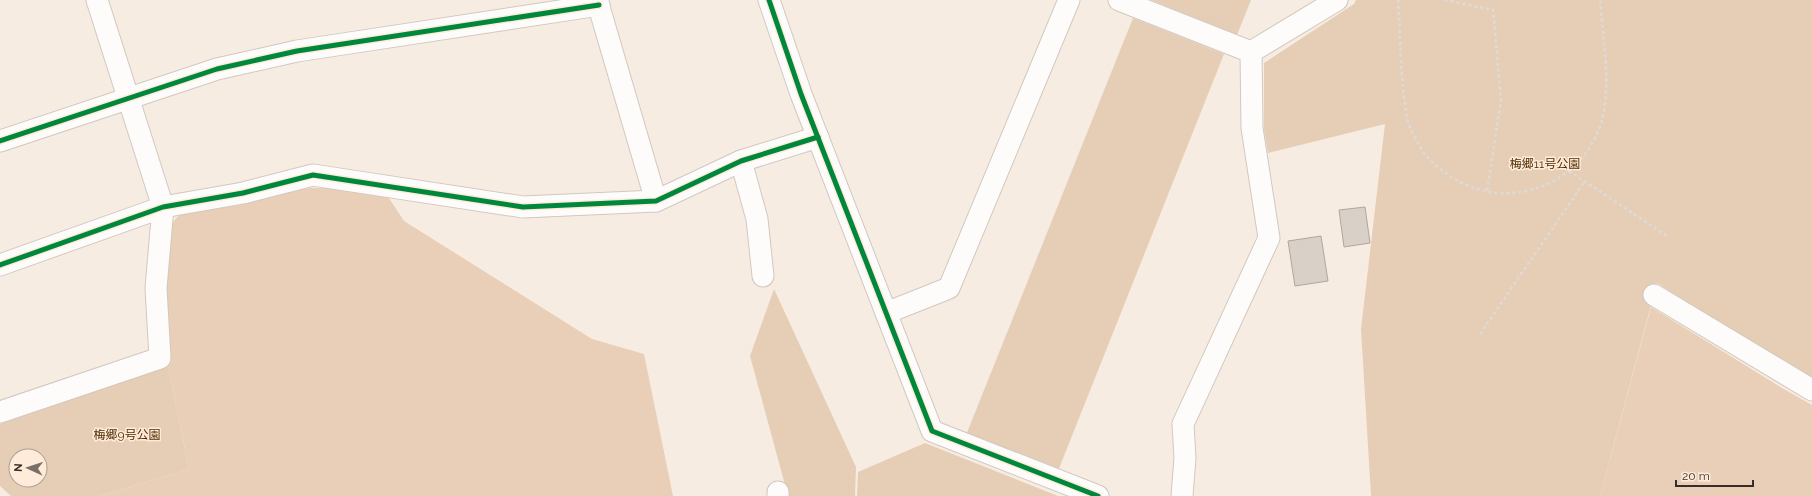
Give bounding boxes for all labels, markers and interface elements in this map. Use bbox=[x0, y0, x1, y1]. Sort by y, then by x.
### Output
park label: 梅郷11号公園 bbox=[1510, 157, 1580, 171]
park label: 梅郷9号公園 bbox=[93, 428, 161, 442]
north arrow bbox=[8, 448, 48, 488]
scale bar bbox=[1676, 462, 1753, 488]
text: N bbox=[12, 463, 25, 472]
text: 20 m bbox=[1682, 469, 1710, 483]

